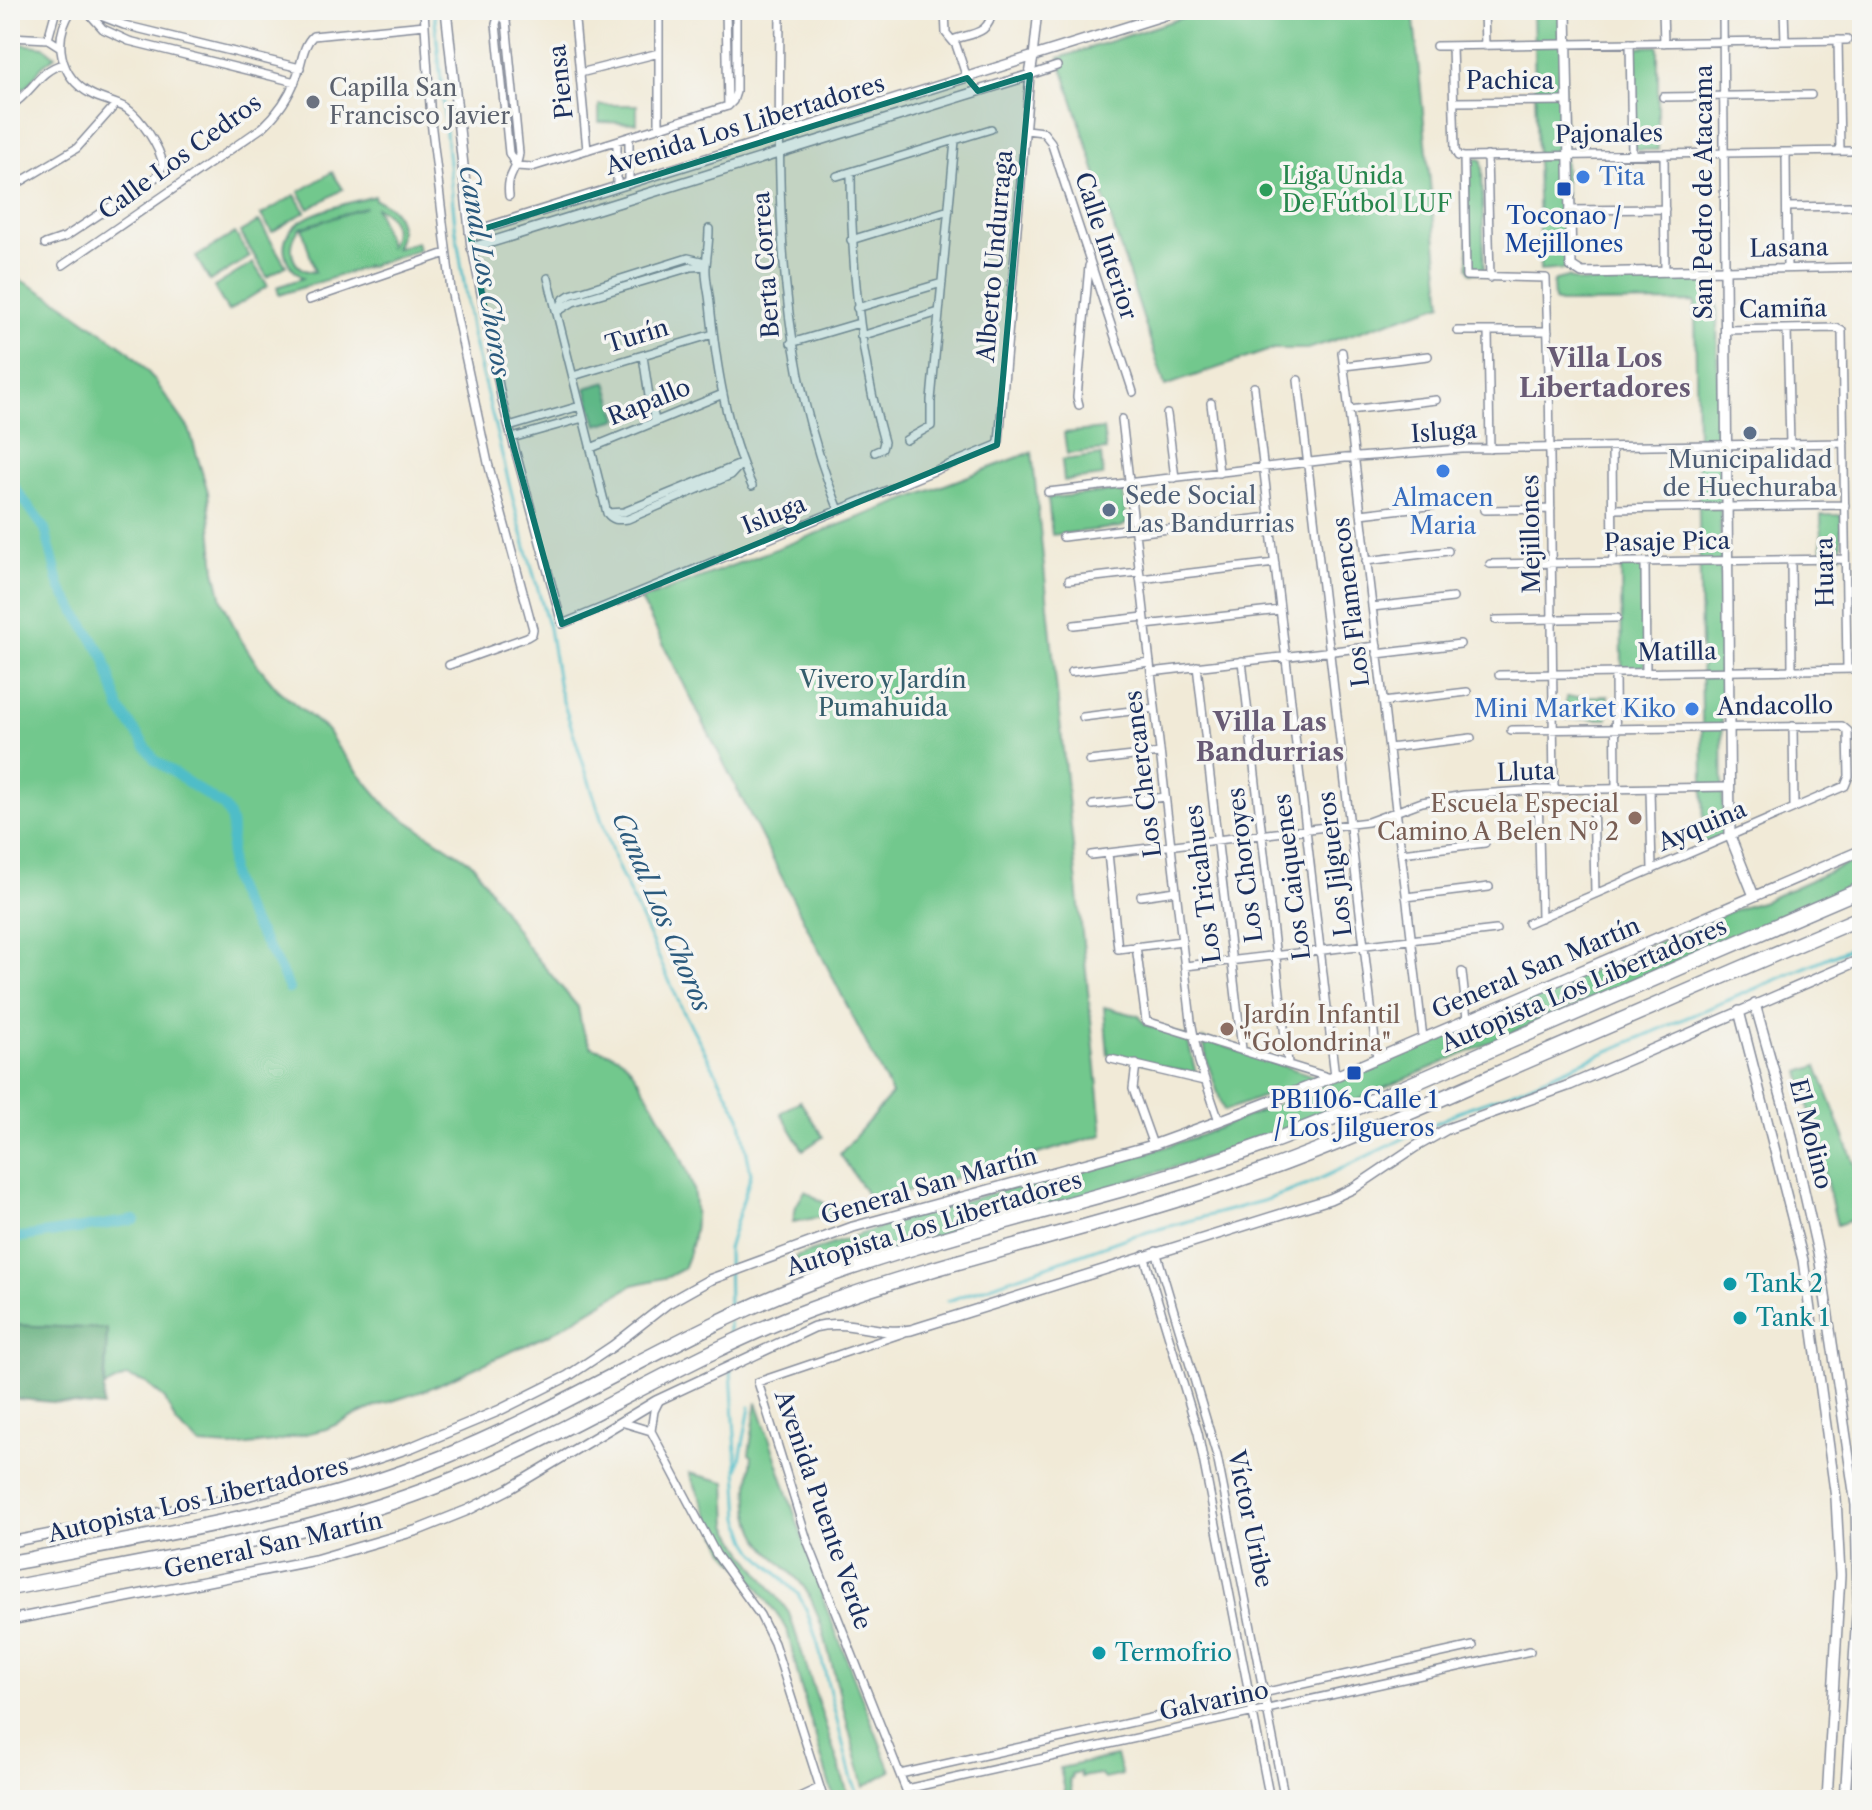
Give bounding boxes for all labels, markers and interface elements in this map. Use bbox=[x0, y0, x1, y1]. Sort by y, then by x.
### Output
street label: Piensa bbox=[542, 43, 579, 121]
street label: San Pedro de Atacama bbox=[1689, 64, 1718, 319]
street label: Pachica bbox=[1466, 66, 1555, 95]
street label: Avenida Los Libertadores bbox=[601, 68, 888, 181]
place label: Capilla San Francisco Javier bbox=[329, 73, 510, 130]
street label: Calle Los Cedros bbox=[93, 88, 267, 225]
marker: Capilla San Francisco Javier bbox=[304, 93, 322, 111]
street label: Pajonales bbox=[1555, 118, 1663, 149]
street label: Alberto Undurraga bbox=[971, 148, 1018, 364]
place label: Liga Unida De Fútbol LUF bbox=[1282, 161, 1452, 218]
place label: Tita bbox=[1599, 162, 1645, 191]
water label: Canal Los Choros bbox=[452, 163, 518, 380]
street label: Calle Interior bbox=[1069, 168, 1144, 323]
marker: Tita bbox=[1574, 168, 1592, 186]
marker: Toconao / Mejillones bbox=[1555, 180, 1573, 198]
marker: Liga Unida De Fútbol LUF bbox=[1257, 181, 1275, 199]
street label: Berta Correa bbox=[746, 190, 785, 339]
place label: Toconao / Mejillones bbox=[1504, 201, 1624, 258]
street label: Lasana bbox=[1749, 232, 1829, 263]
street label: Camiña bbox=[1739, 293, 1828, 324]
street label: Turín bbox=[602, 312, 672, 359]
district label: Villa Los Libertadores bbox=[1519, 342, 1691, 404]
street label: Rapallo bbox=[603, 372, 694, 431]
street label: Isluga bbox=[1410, 415, 1478, 448]
marker: Municipalidad de Huechuraba bbox=[1741, 424, 1759, 442]
place label: Municipalidad de Huechuraba bbox=[1662, 445, 1838, 502]
marker: Almacen Maria bbox=[1434, 462, 1452, 480]
street label: Mejillones bbox=[1515, 474, 1546, 594]
place label: Sede Social Las Bandurrias bbox=[1125, 481, 1295, 538]
place label: Almacen Maria bbox=[1392, 483, 1493, 540]
street label: Isluga bbox=[738, 489, 810, 540]
marker: Sede Social Las Bandurrias bbox=[1100, 501, 1118, 519]
street label: Los Flamencos bbox=[1326, 515, 1375, 689]
street label: Pasaje Pica bbox=[1604, 526, 1731, 557]
street label: Huara bbox=[1809, 536, 1840, 607]
street label: Matilla bbox=[1637, 636, 1717, 667]
park label: Vivero y Jardín Pumahuida bbox=[799, 665, 966, 722]
street label: Los Chercanes bbox=[1118, 689, 1167, 859]
street label: Andacollo bbox=[1716, 690, 1833, 721]
place label: Mini Market Kiko bbox=[1474, 694, 1676, 723]
marker: Mini Market Kiko bbox=[1683, 700, 1701, 718]
district label: Villa Las Bandurrias bbox=[1196, 706, 1344, 768]
street label: Lluta bbox=[1496, 756, 1556, 787]
street label: Los Choroyes bbox=[1221, 786, 1268, 944]
place label: Escuela Especial Camino A Belen Nº 2 bbox=[1377, 789, 1619, 846]
street label: Los Jilgueros bbox=[1311, 790, 1358, 938]
street label: Los Caiquenes bbox=[1267, 792, 1316, 962]
street label: Ayquina bbox=[1652, 794, 1751, 857]
street label: Los Tricahues bbox=[1178, 803, 1227, 965]
water label: Canal Los Choros bbox=[605, 807, 719, 1017]
marker: Escuela Especial Camino A Belen Nº 2 bbox=[1626, 809, 1644, 827]
street label: General San Martín bbox=[1427, 911, 1644, 1025]
street label: Autopista Los Libertadores bbox=[1436, 911, 1731, 1058]
place label: Jardín Infantil "Golondrina" bbox=[1239, 1000, 1400, 1057]
marker: Jardín Infantil "Golondrina" bbox=[1218, 1020, 1236, 1038]
marker: PB1106-Calle 1 / Los Jilgueros bbox=[1345, 1064, 1363, 1082]
street label: El Molino bbox=[1784, 1076, 1839, 1192]
place label: PB1106-Calle 1 / Los Jilgueros bbox=[1270, 1085, 1438, 1142]
street label: General San Martín bbox=[817, 1141, 1040, 1230]
street label: Autopista Los Libertadores bbox=[782, 1165, 1085, 1283]
place label: Tank 2 bbox=[1746, 1269, 1823, 1298]
marker: Tank 2 bbox=[1721, 1275, 1739, 1293]
place label: Tank 1 bbox=[1756, 1303, 1829, 1332]
marker: Tank 1 bbox=[1731, 1309, 1749, 1327]
street label: Avenida Puente Verde bbox=[769, 1386, 878, 1633]
street label: Víctor Uribe bbox=[1222, 1447, 1279, 1590]
street label: Autopista Los Libertadores bbox=[44, 1451, 351, 1548]
street label: General San Martín bbox=[161, 1505, 385, 1584]
place label: Termofrio bbox=[1115, 1638, 1232, 1667]
marker: Termofrio bbox=[1090, 1644, 1108, 1662]
street label: Galvarino bbox=[1157, 1675, 1271, 1726]

